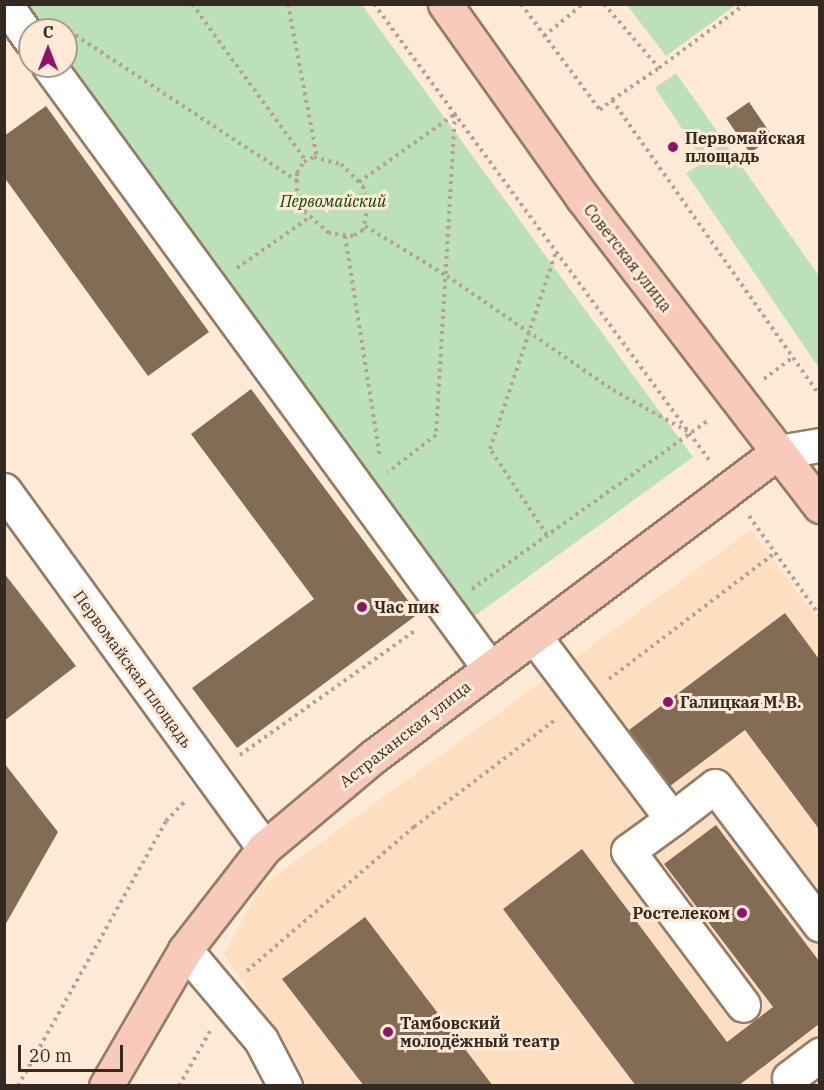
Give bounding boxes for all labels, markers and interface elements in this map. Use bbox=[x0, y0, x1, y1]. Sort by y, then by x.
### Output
north arrow bbox=[18, 18, 78, 78]
text: С bbox=[43, 22, 53, 42]
place label: Первомайская площадь bbox=[685, 128, 805, 166]
marker: Первомайская площадь bbox=[666, 140, 680, 154]
park label: Первомайский bbox=[280, 191, 386, 211]
street label: Советская улица bbox=[580, 200, 676, 316]
street label: Первомайская площадь bbox=[69, 586, 197, 752]
place label: Час пик bbox=[374, 597, 439, 617]
marker: Час пик bbox=[355, 600, 369, 614]
street label: Астраханская улица bbox=[336, 677, 474, 791]
place label: Галицкая М. В. bbox=[680, 692, 801, 712]
marker: Галицкая М. В. bbox=[661, 695, 675, 709]
place label: Ростелеком bbox=[633, 903, 730, 923]
marker: Ростелеком bbox=[735, 906, 749, 920]
place label: Тамбовский молодёжный театр bbox=[400, 1013, 560, 1051]
marker: Тамбовский молодёжный театр bbox=[381, 1025, 395, 1039]
scale bar bbox=[21, 1033, 126, 1071]
text: 20 m bbox=[29, 1044, 72, 1067]

